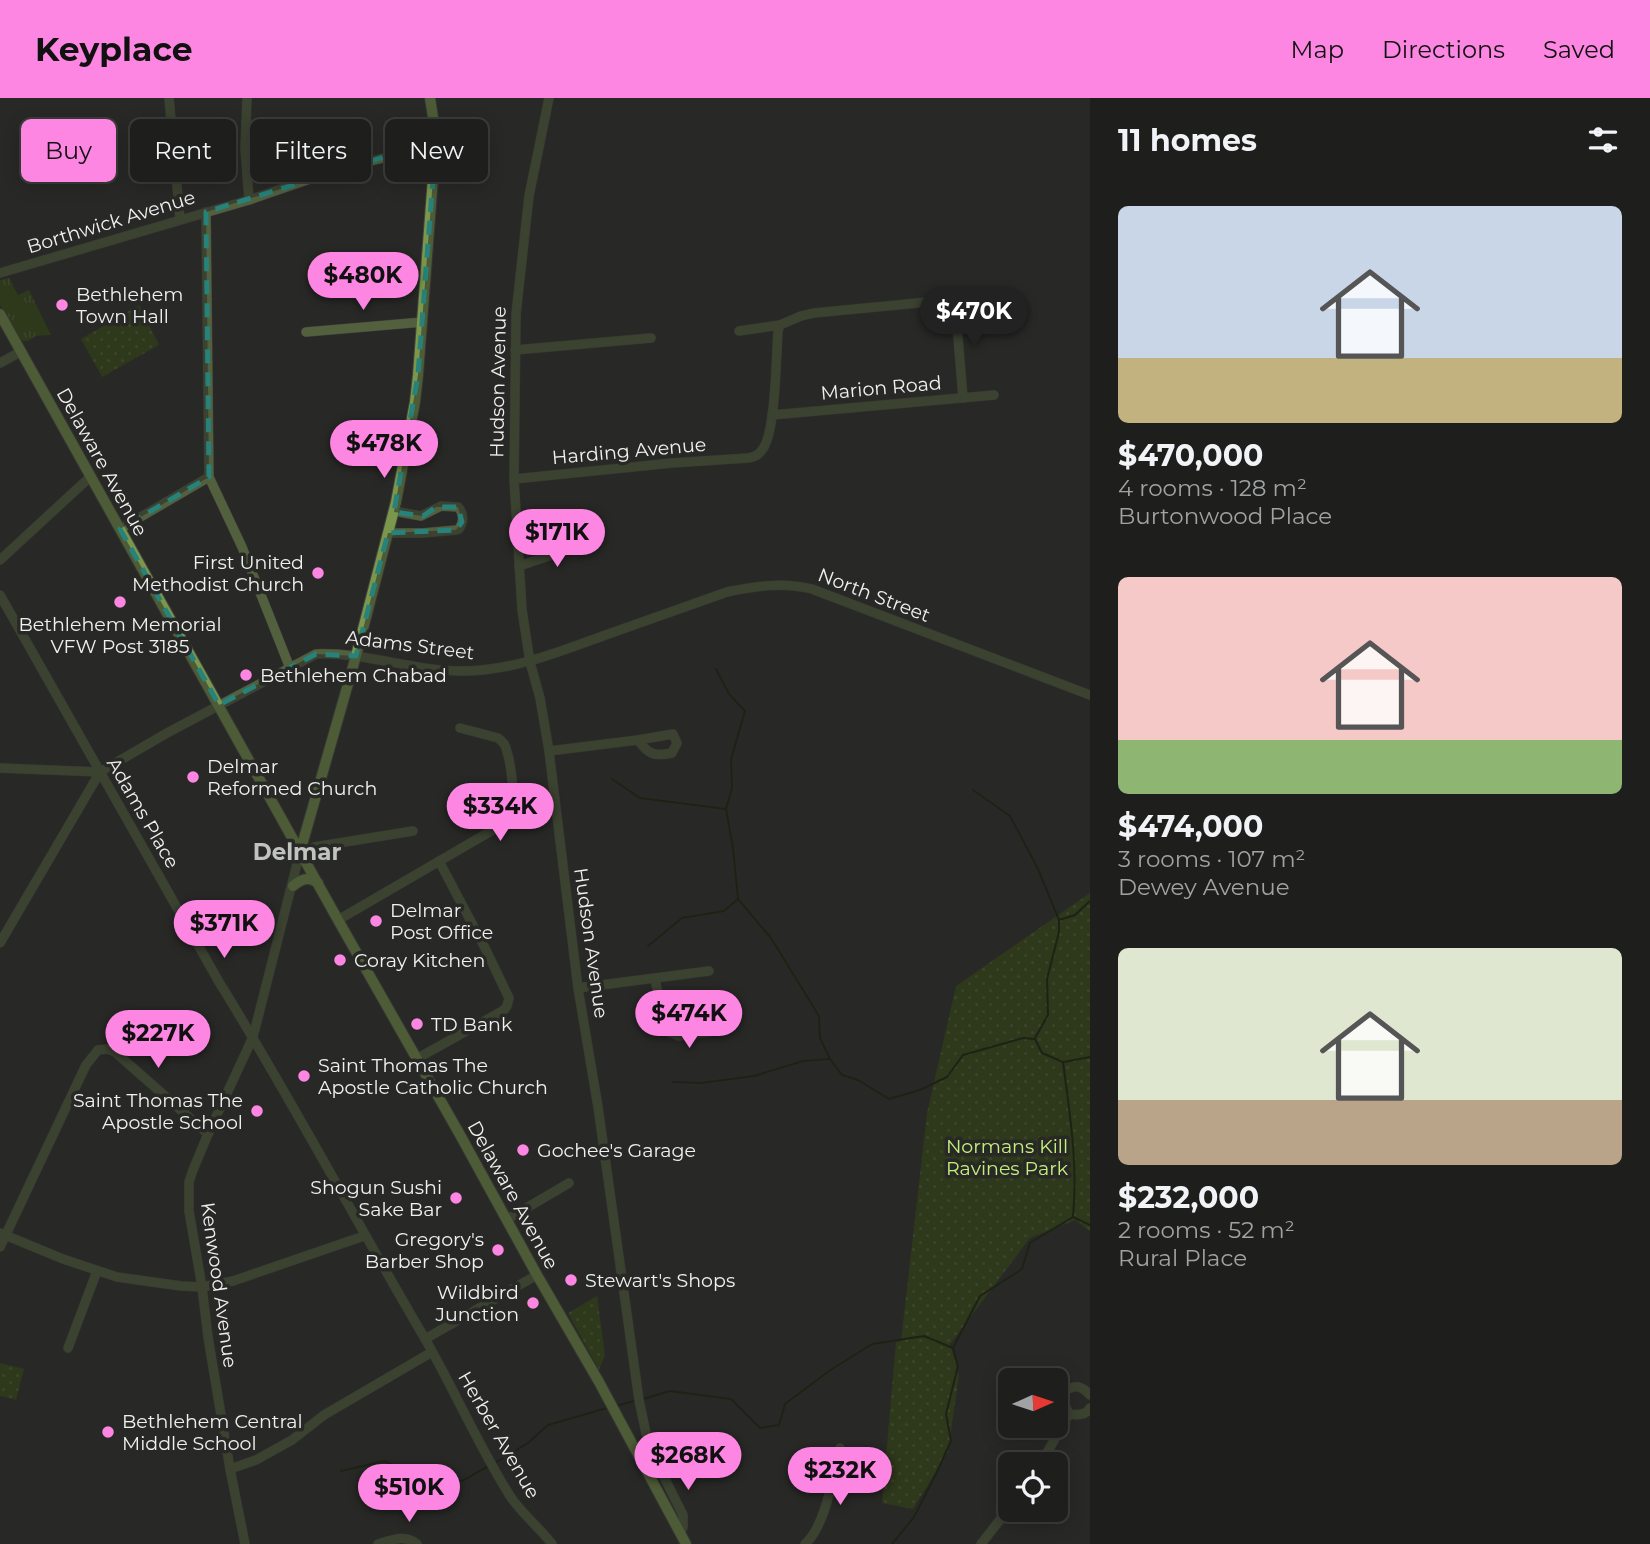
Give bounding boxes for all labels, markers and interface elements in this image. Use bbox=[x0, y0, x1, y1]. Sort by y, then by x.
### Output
text: Keyplace bbox=[35, 29, 193, 69]
text: Map bbox=[1291, 35, 1344, 64]
text: Directions bbox=[1382, 35, 1505, 64]
text: Saved bbox=[1543, 35, 1615, 64]
chip: Buy bbox=[21, 119, 116, 182]
chip: Rent bbox=[130, 119, 236, 182]
chip: Filters bbox=[250, 119, 371, 182]
chip: New bbox=[385, 119, 488, 182]
icon: filters bbox=[1584, 121, 1622, 159]
text: 11 homes bbox=[1118, 122, 1257, 159]
street label: Borthwick Avenue bbox=[24, 185, 198, 259]
icon: home bbox=[1307, 251, 1433, 377]
pin: $480K bbox=[314, 252, 412, 312]
text: $480K bbox=[324, 261, 402, 289]
place label: Bethlehem Town Hall bbox=[76, 283, 183, 328]
pin: $470K bbox=[925, 288, 1023, 348]
marker: Bethlehem Town Hall bbox=[54, 297, 70, 313]
text: $470K bbox=[936, 297, 1012, 325]
street label: Hudson Avenue bbox=[485, 306, 511, 458]
street label: Marion Road bbox=[820, 371, 942, 405]
street label: Delaware Avenue bbox=[52, 384, 152, 540]
pin: $478K bbox=[335, 420, 433, 480]
text: $478K bbox=[346, 429, 422, 457]
street label: Harding Avenue bbox=[551, 433, 707, 469]
text: $470,000 bbox=[1118, 437, 1263, 474]
text: 4 rooms · 128 m² bbox=[1118, 474, 1307, 502]
text: Burtonwood Place bbox=[1118, 502, 1332, 530]
pin: $171K bbox=[508, 510, 606, 569]
text: $171K bbox=[525, 518, 589, 546]
place label: First United Methodist Church bbox=[132, 551, 304, 596]
street label: North Street bbox=[815, 563, 934, 627]
marker: First United Methodist Church bbox=[310, 565, 326, 581]
marker: Bethlehem Memorial VFW Post 3185 bbox=[112, 594, 128, 610]
place label: Bethlehem Memorial VFW Post 3185 bbox=[18, 613, 222, 658]
icon: home bbox=[1307, 622, 1433, 748]
street label: Adams Street bbox=[344, 626, 476, 664]
place label: Bethlehem Chabad bbox=[260, 664, 447, 687]
marker: Bethlehem Chabad bbox=[238, 667, 254, 683]
street label: Adams Place bbox=[102, 754, 184, 872]
place label: Delmar Reformed Church bbox=[207, 755, 377, 800]
marker: Delmar Reformed Church bbox=[185, 769, 201, 785]
pin: $334K bbox=[451, 784, 549, 843]
text: $334K bbox=[463, 792, 537, 820]
text: $474,000 bbox=[1118, 808, 1263, 845]
district label: Delmar bbox=[253, 838, 341, 866]
text: 3 rooms · 107 m² bbox=[1118, 845, 1305, 873]
street label: Hudson Avenue bbox=[569, 866, 613, 1020]
text: Dewey Avenue bbox=[1118, 873, 1290, 901]
place label: Delmar Post Office bbox=[390, 899, 493, 944]
pin: $371K bbox=[175, 900, 273, 960]
text: $371K bbox=[190, 909, 258, 937]
marker: Delmar Post Office bbox=[368, 913, 384, 929]
place label: Coray Kitchen bbox=[354, 949, 485, 972]
marker: Coray Kitchen bbox=[332, 952, 348, 968]
pin: $474K bbox=[640, 990, 738, 1050]
icon: home bbox=[1307, 993, 1433, 1119]
text: $474K bbox=[651, 999, 727, 1027]
pin: $227K bbox=[109, 1010, 207, 1070]
place label: TD Bank bbox=[431, 1013, 513, 1036]
marker: TD Bank bbox=[409, 1016, 425, 1032]
text: $227K bbox=[121, 1019, 195, 1047]
place label: Saint Thomas The Apostle Catholic Church bbox=[318, 1054, 548, 1099]
marker: Saint Thomas The Apostle Catholic Church bbox=[296, 1068, 312, 1084]
place label: Saint Thomas The Apostle School bbox=[73, 1089, 243, 1134]
marker: Saint Thomas The Apostle School bbox=[249, 1103, 265, 1119]
street label: Delaware Avenue bbox=[463, 1117, 563, 1273]
park label: Normans Kill Ravines Park bbox=[946, 1135, 1069, 1180]
place label: Gochee's Garage bbox=[537, 1139, 696, 1162]
marker: Gochee's Garage bbox=[515, 1142, 531, 1158]
place label: Shogun Sushi Sake Bar bbox=[310, 1176, 442, 1221]
text: $232,000 bbox=[1118, 1179, 1259, 1216]
marker: Shogun Sushi Sake Bar bbox=[448, 1190, 464, 1206]
street label: Kenwood Avenue bbox=[196, 1201, 242, 1369]
text: 2 rooms · 52 m² bbox=[1118, 1216, 1295, 1244]
place label: Gregory's Barber Shop bbox=[365, 1228, 484, 1273]
marker: Gregory's Barber Shop bbox=[490, 1242, 506, 1258]
text: Rural Place bbox=[1118, 1244, 1247, 1272]
place label: Stewart's Shops bbox=[585, 1269, 735, 1292]
marker: Stewart's Shops bbox=[563, 1272, 579, 1288]
place label: Wildbird Junction bbox=[434, 1281, 519, 1326]
marker: Wildbird Junction bbox=[525, 1295, 541, 1311]
street label: Herber Avenue bbox=[453, 1367, 545, 1503]
north arrow bbox=[998, 1368, 1068, 1438]
map controls bbox=[998, 1368, 1068, 1522]
place label: Bethlehem Central Middle School bbox=[122, 1410, 303, 1455]
marker: Bethlehem Central Middle School bbox=[100, 1424, 116, 1440]
pin: $268K bbox=[639, 1432, 737, 1492]
text: $268K bbox=[650, 1441, 726, 1469]
pin: $232K bbox=[791, 1448, 889, 1507]
button: locate bbox=[998, 1452, 1068, 1522]
text: $232K bbox=[804, 1456, 876, 1484]
pin: $510K bbox=[360, 1464, 458, 1524]
text: $510K bbox=[374, 1473, 444, 1501]

